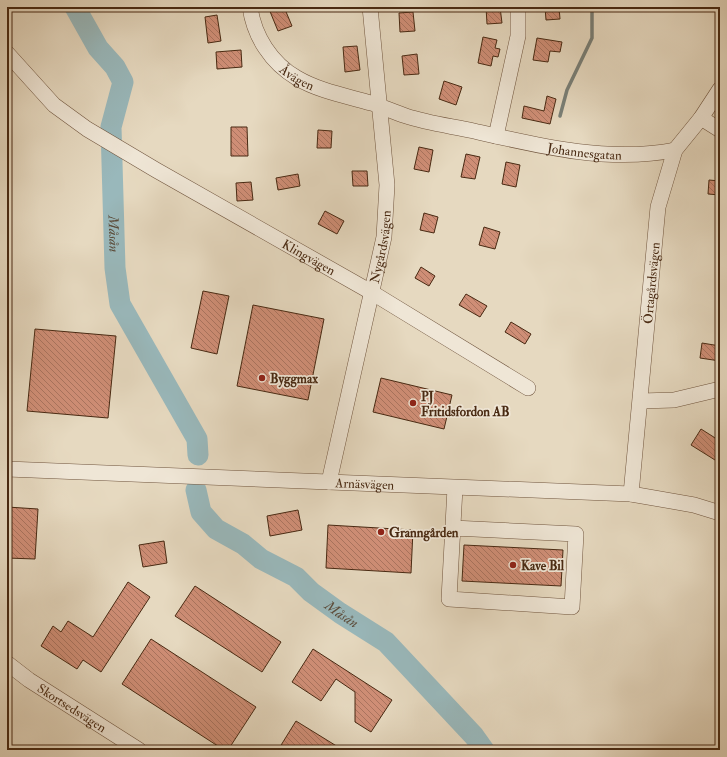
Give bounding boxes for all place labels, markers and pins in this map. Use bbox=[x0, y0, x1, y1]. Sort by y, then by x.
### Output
place label: Byggmax bbox=[270, 371, 318, 388]
marker: Byggmax bbox=[257, 373, 267, 383]
place label: PJ Fritidsfordon AB bbox=[421, 389, 510, 420]
marker: PJ Fritidsfordon AB bbox=[408, 398, 418, 408]
place label: Granngården bbox=[389, 525, 459, 542]
marker: Granngården bbox=[376, 527, 386, 537]
place label: Kave Bil bbox=[521, 558, 565, 574]
marker: Kave Bil bbox=[508, 560, 518, 570]

